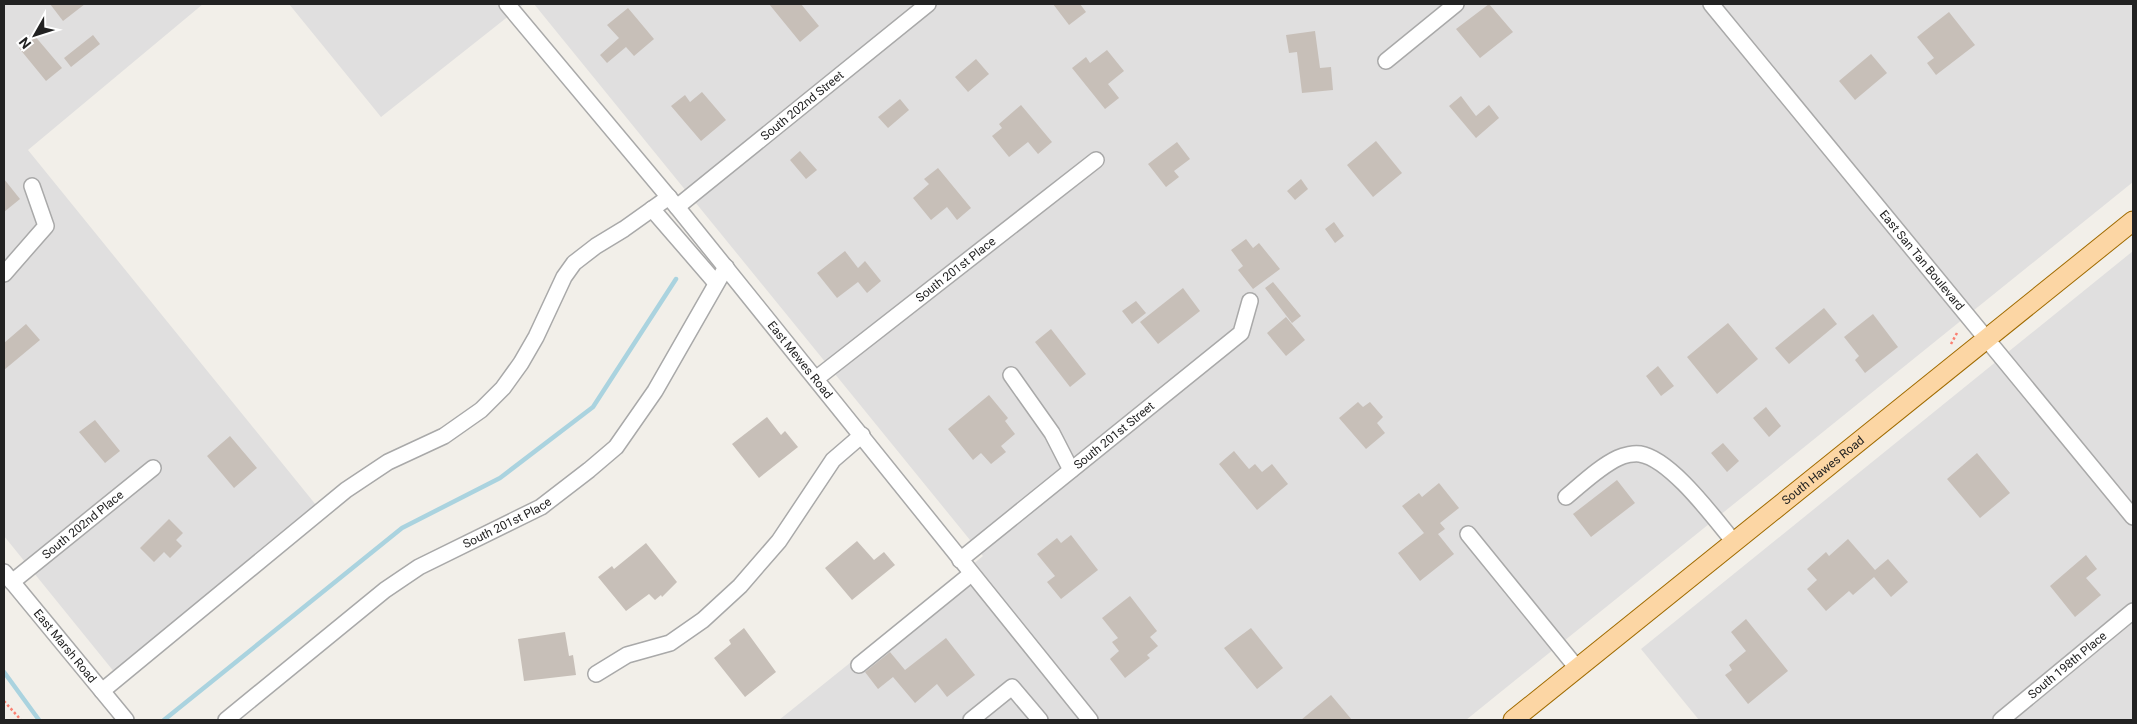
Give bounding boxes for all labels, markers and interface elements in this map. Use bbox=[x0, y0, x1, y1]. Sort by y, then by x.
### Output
north arrow bbox=[10, 10, 60, 60]
text: N bbox=[16, 34, 34, 52]
street label: South 202nd Street bbox=[758, 68, 846, 143]
street label: East San Tan Boulevard bbox=[1877, 208, 1967, 313]
street label: South 201st Place bbox=[913, 234, 998, 305]
street label: East Mewes Road bbox=[765, 318, 835, 401]
street label: South 201st Street bbox=[1071, 399, 1157, 472]
street label: South Hawes Road bbox=[1779, 433, 1867, 508]
street label: South 202nd Place bbox=[39, 488, 126, 562]
street label: South 201st Place bbox=[461, 495, 554, 551]
street label: East Marsh Road bbox=[31, 607, 99, 686]
street label: South 198th Place bbox=[2025, 629, 2109, 702]

